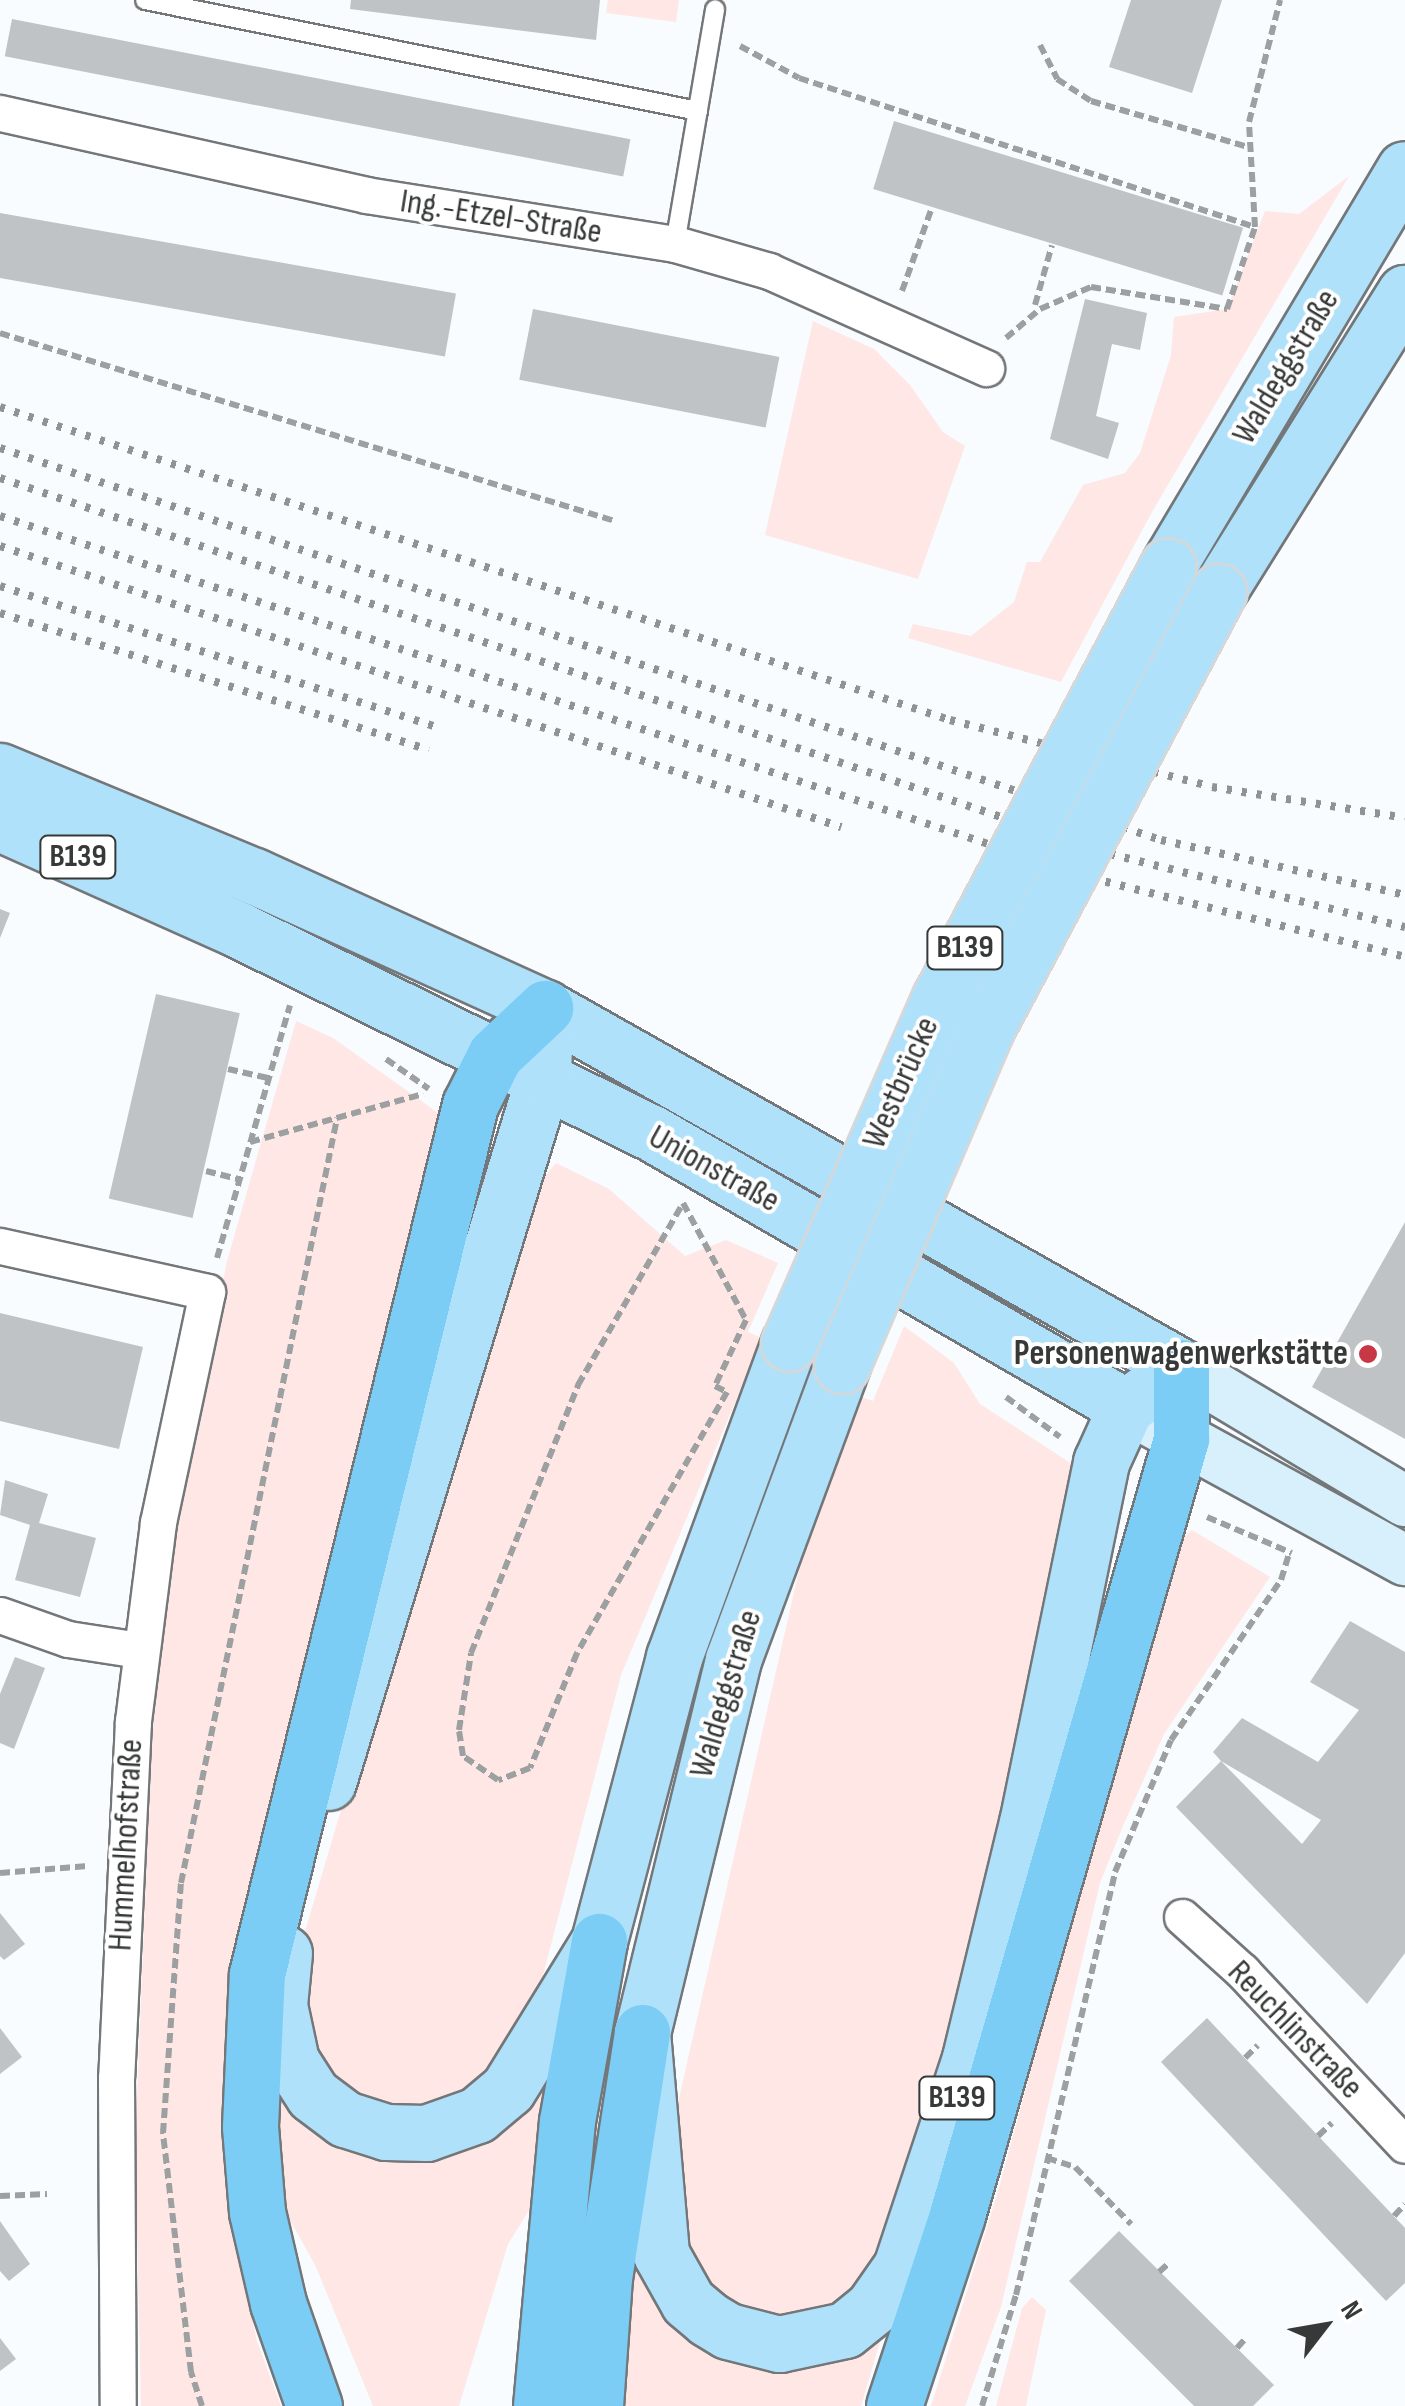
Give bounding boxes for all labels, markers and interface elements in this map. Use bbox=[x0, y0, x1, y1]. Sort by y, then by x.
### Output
street label: Ing.-Etzel-Straße bbox=[397, 180, 605, 254]
street label: Waldeggstraße bbox=[1223, 282, 1349, 452]
road number: B139 bbox=[38, 830, 118, 884]
road number: B139 bbox=[925, 921, 1005, 975]
street label: Westbrücke bbox=[853, 1011, 949, 1155]
street label: Unionstraße bbox=[641, 1116, 787, 1222]
place label: Personenwagenwerkstätte bbox=[1014, 1333, 1348, 1375]
marker: Personenwagenwerkstätte bbox=[1357, 1343, 1379, 1365]
street label: Waldeggstraße bbox=[681, 1605, 771, 1783]
street label: Hummelhofstraße bbox=[99, 1738, 153, 1952]
street label: Reuchlinstraße bbox=[1218, 1952, 1372, 2108]
road number: B139 bbox=[917, 2071, 997, 2125]
north arrow bbox=[1275, 2276, 1375, 2376]
text: N bbox=[1333, 2295, 1369, 2325]

